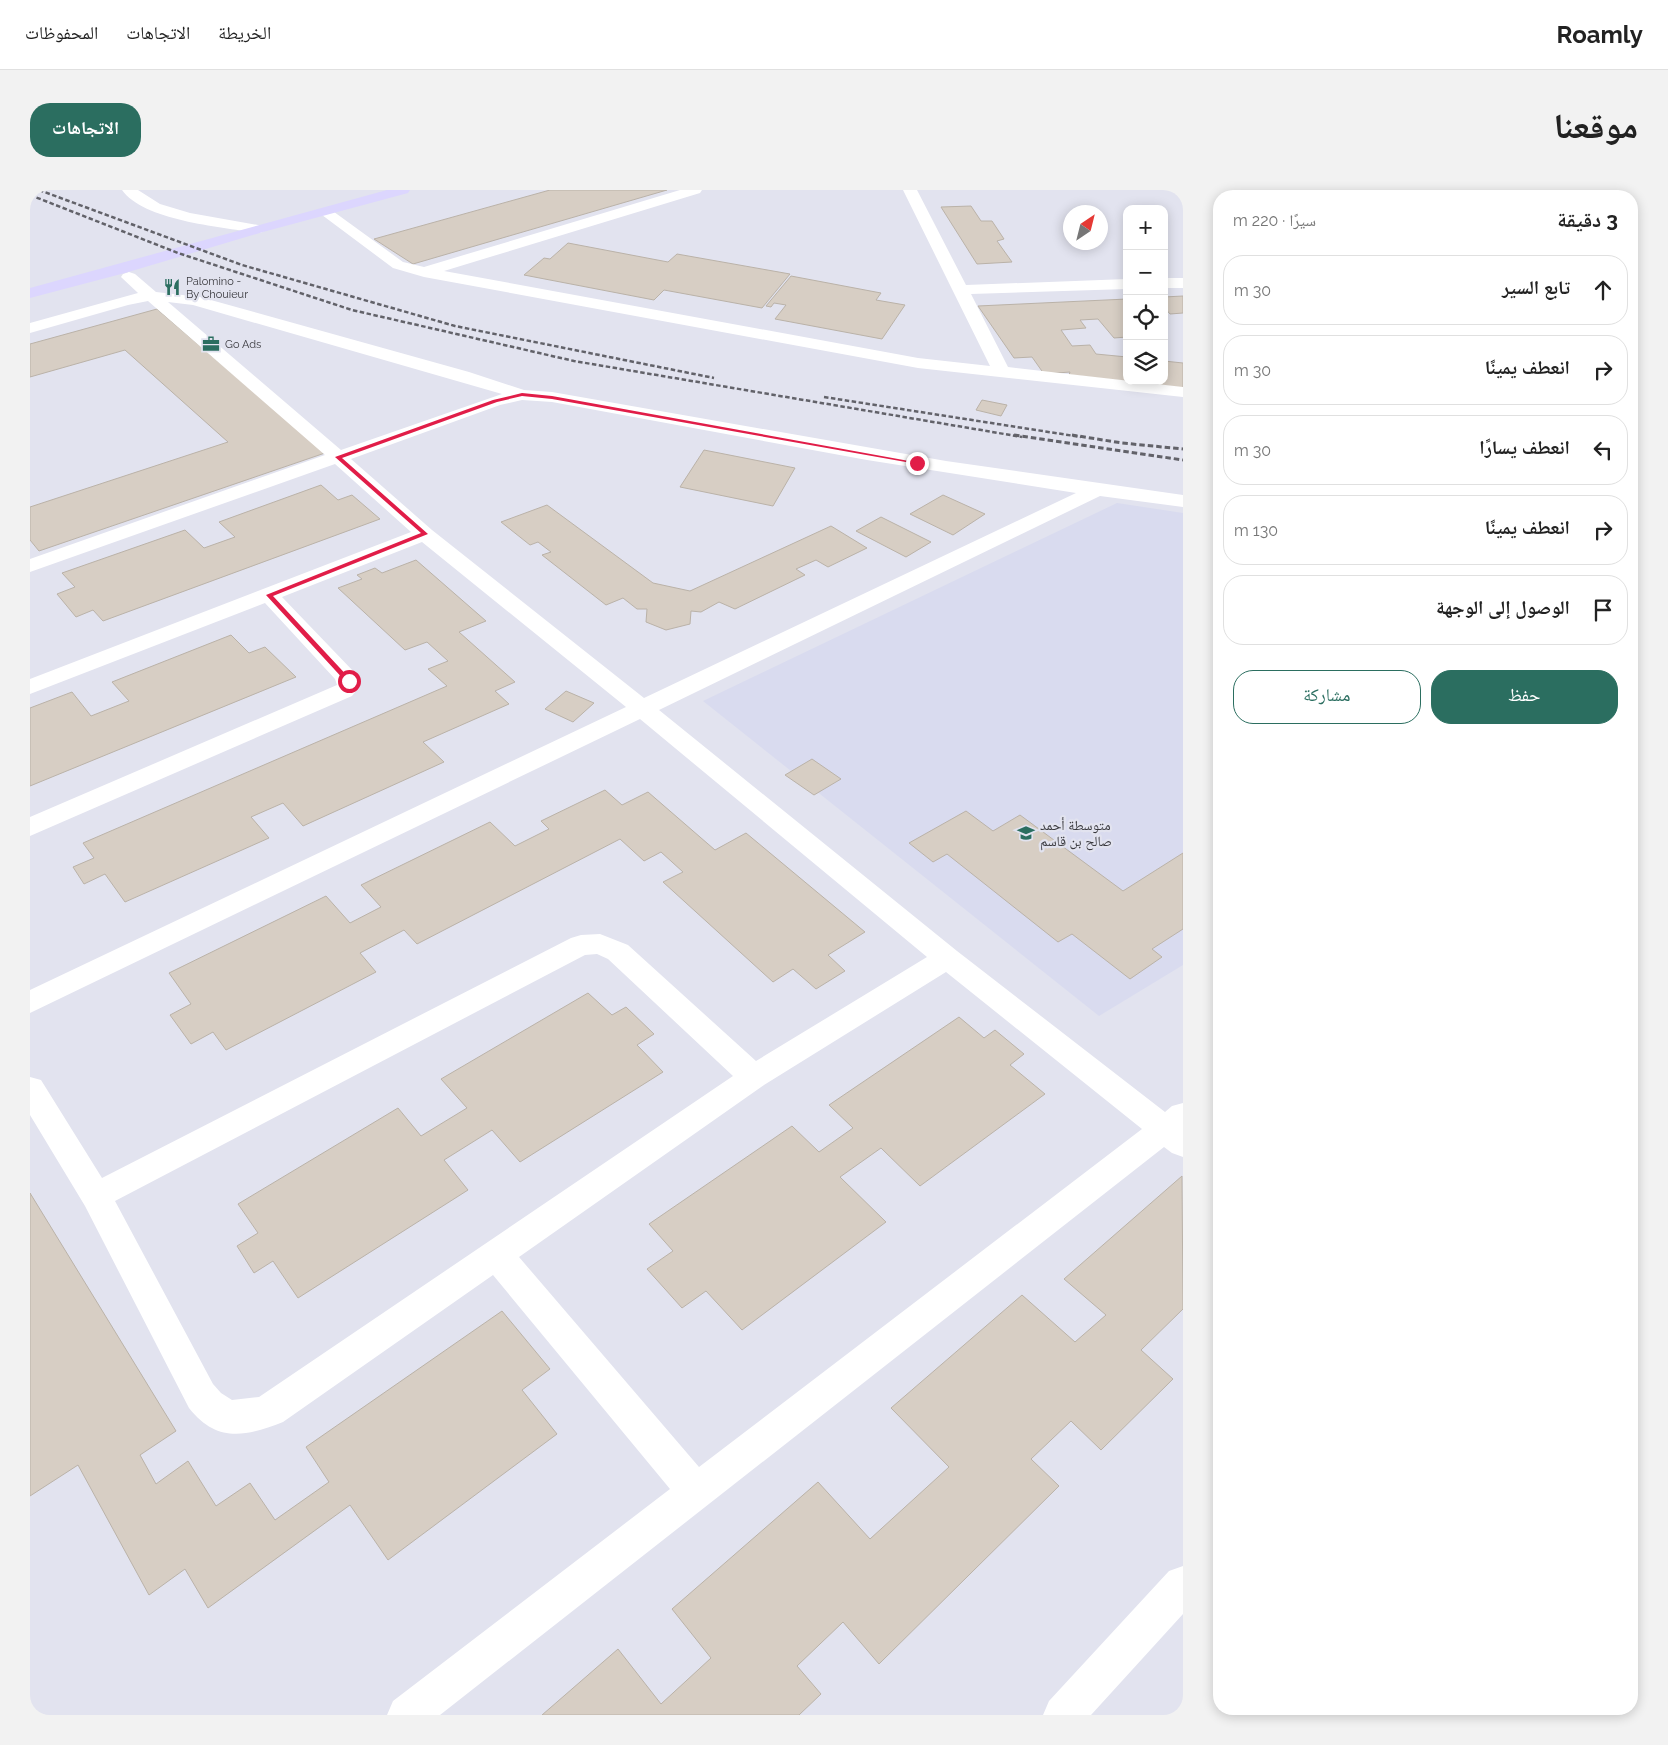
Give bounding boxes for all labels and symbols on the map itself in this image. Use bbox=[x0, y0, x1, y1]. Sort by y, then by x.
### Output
north arrow bbox=[1063, 205, 1108, 250]
place label: Palomino - By Chouieur bbox=[186, 275, 248, 301]
restaurant icon: Palomino - By Chouieur bbox=[162, 277, 182, 297]
office icon: Go Ads bbox=[201, 334, 221, 354]
place label: Go Ads bbox=[225, 338, 261, 351]
route end bbox=[906, 452, 929, 475]
route start bbox=[338, 670, 361, 693]
place label: متوسطة أحمد صالح بن قاسم bbox=[1040, 817, 1112, 851]
school or university icon: متوسطة أحمد صالح بن قاسم bbox=[1016, 823, 1036, 843]

